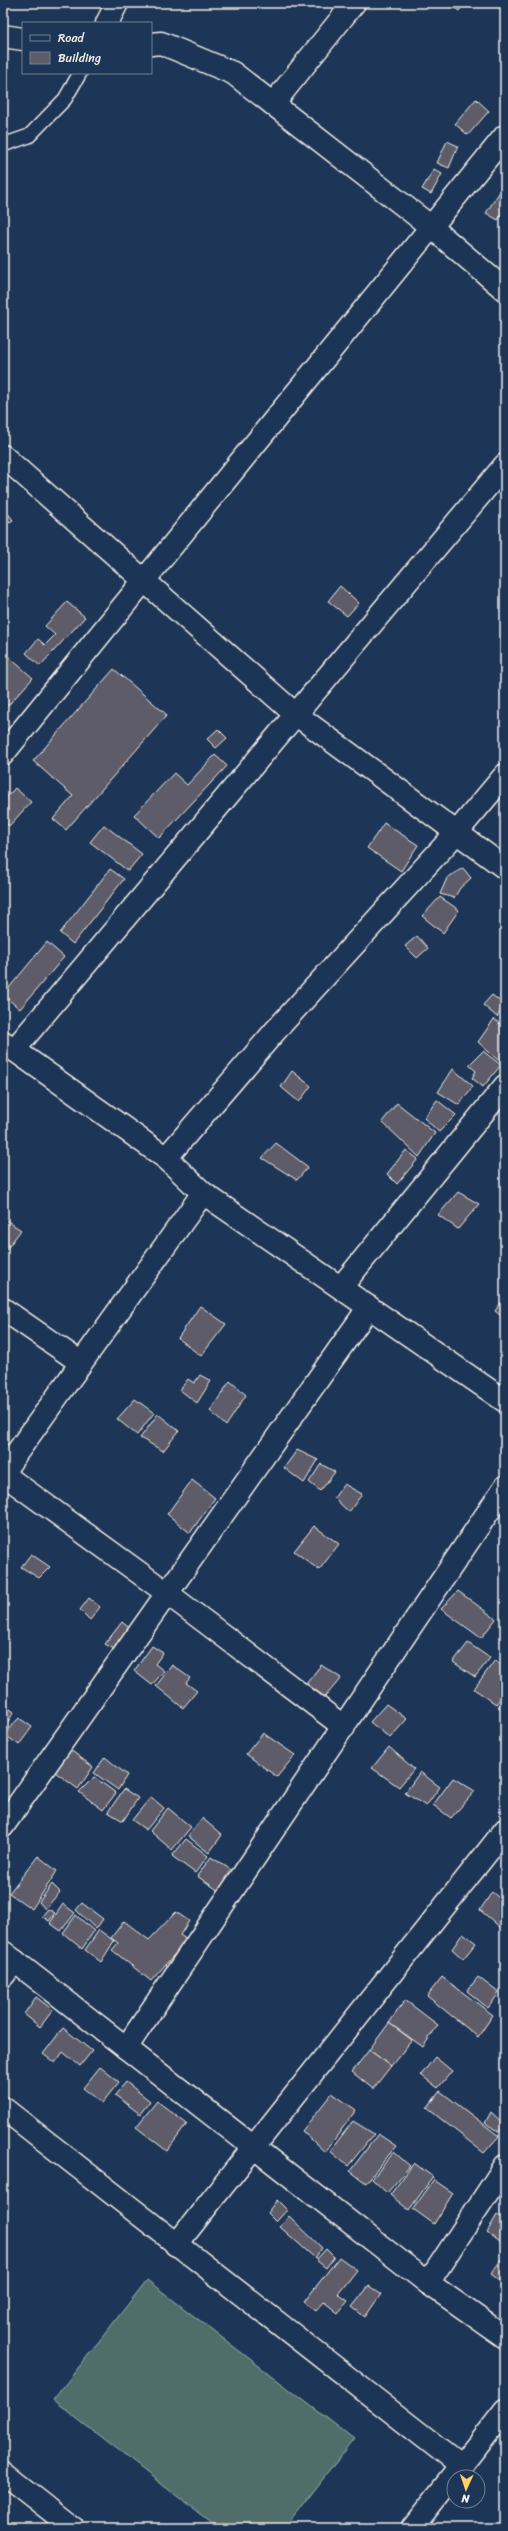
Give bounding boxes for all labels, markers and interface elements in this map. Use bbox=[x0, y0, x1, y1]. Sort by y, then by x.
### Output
legend bbox=[22, 22, 152, 74]
text: Road bbox=[58, 27, 85, 49]
text: Building bbox=[58, 47, 101, 69]
north arrow bbox=[446, 2469, 486, 2509]
text: N bbox=[461, 2489, 471, 2508]

